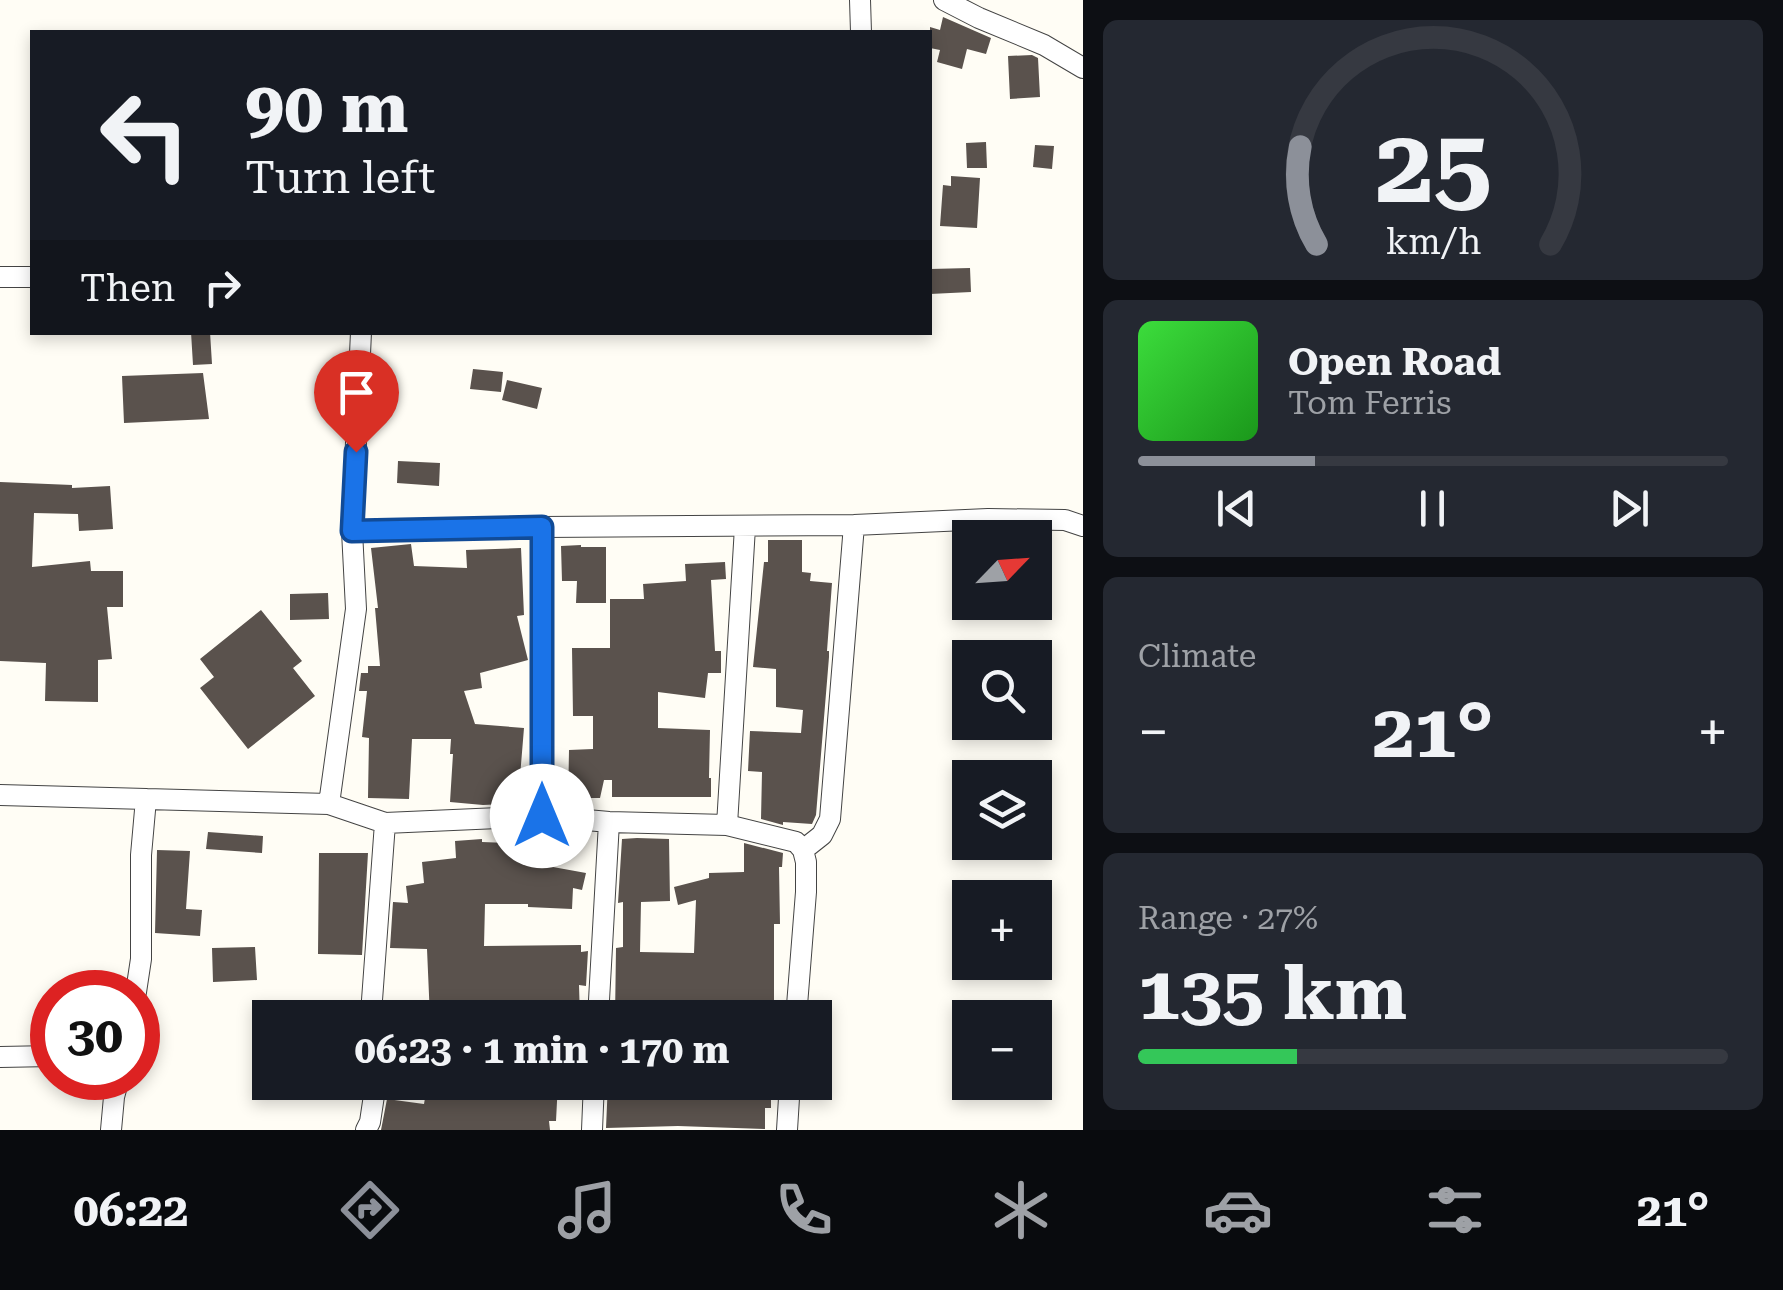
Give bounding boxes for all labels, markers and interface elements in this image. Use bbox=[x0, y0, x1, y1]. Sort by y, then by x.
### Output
text: 90 m bbox=[245, 67, 409, 149]
icon: left bbox=[80, 70, 210, 200]
text: 25 bbox=[1375, 106, 1491, 227]
text: Turn left bbox=[245, 151, 435, 204]
text: km/h bbox=[1385, 221, 1481, 263]
icon: right bbox=[195, 260, 250, 315]
text: Then bbox=[80, 266, 175, 310]
text: Open Road bbox=[1288, 340, 1501, 384]
pin bbox=[314, 350, 399, 453]
icon: arrive bbox=[329, 365, 384, 420]
text: Tom Ferris bbox=[1288, 384, 1451, 422]
icon: previous bbox=[1209, 481, 1264, 536]
icon: pause bbox=[1405, 481, 1460, 536]
icon: next bbox=[1602, 481, 1657, 536]
north arrow bbox=[952, 520, 1052, 620]
map controls bbox=[952, 520, 1052, 1100]
text: Climate bbox=[1138, 637, 1256, 675]
button: search bbox=[952, 640, 1052, 740]
text: 21° bbox=[1372, 687, 1494, 775]
text: − bbox=[1138, 700, 1169, 764]
text: + bbox=[1697, 700, 1728, 764]
button: layers bbox=[952, 760, 1052, 860]
position arrow bbox=[490, 764, 594, 868]
button: + bbox=[952, 880, 1052, 980]
text: Range · 27% bbox=[1138, 899, 1318, 937]
text: 135 km bbox=[1138, 949, 1407, 1037]
speed limit sign: 30 bbox=[30, 970, 160, 1100]
button: − bbox=[952, 1000, 1052, 1100]
text: 06:23 · 1 min · 170 m bbox=[355, 1028, 729, 1072]
icon: directions bbox=[335, 1175, 405, 1245]
icon: music bbox=[552, 1175, 622, 1245]
icon: phone bbox=[769, 1175, 839, 1245]
icon: climate bbox=[986, 1175, 1056, 1245]
icon: car bbox=[1203, 1175, 1273, 1245]
icon: filters bbox=[1420, 1175, 1490, 1245]
text: 06:22 bbox=[73, 1184, 188, 1237]
text: 21° bbox=[1637, 1184, 1710, 1237]

